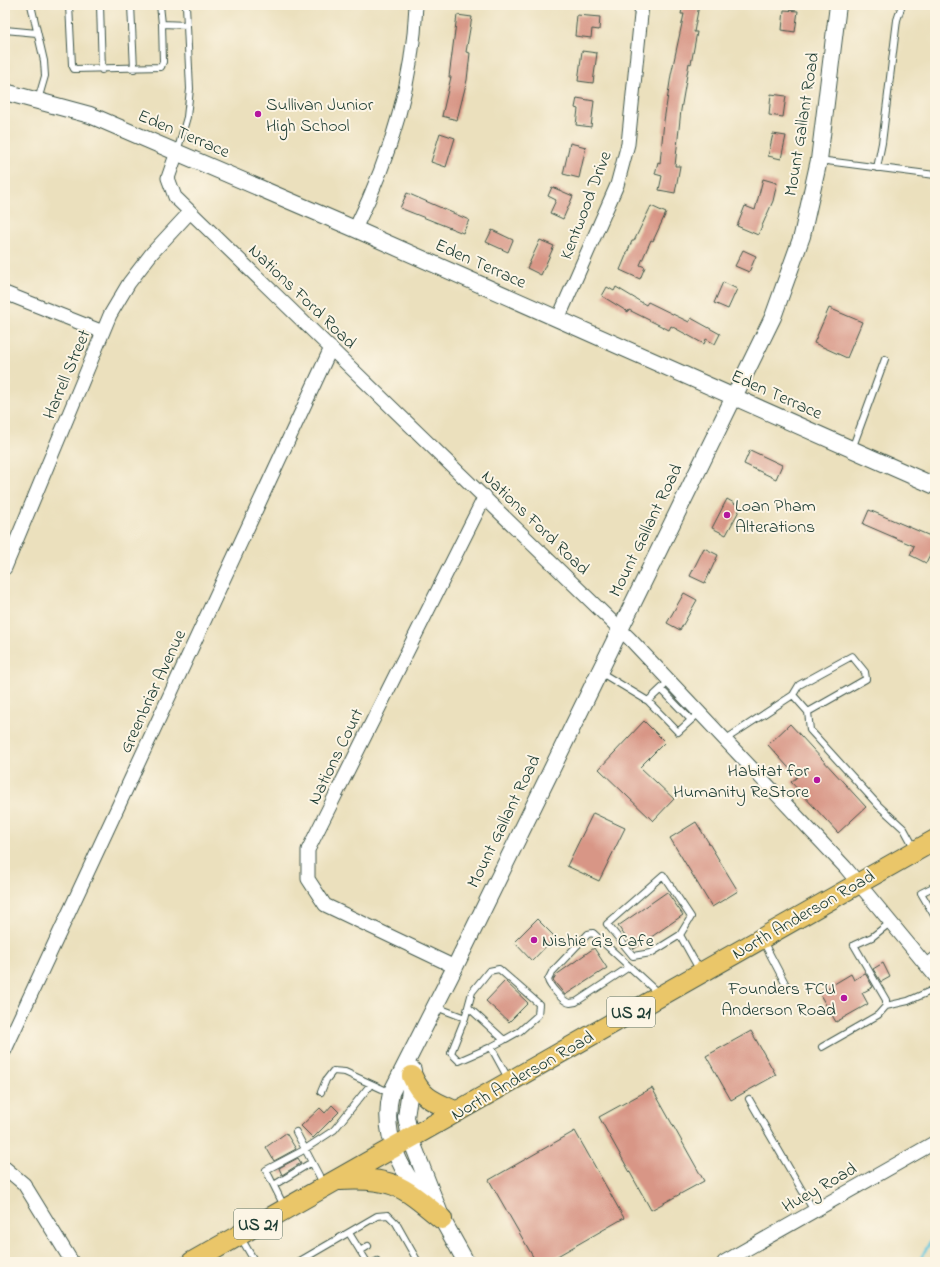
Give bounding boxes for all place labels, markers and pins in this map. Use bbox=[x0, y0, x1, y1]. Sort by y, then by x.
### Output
place label: Sullivan Junior High School bbox=[266, 93, 374, 141]
marker: Sullivan Junior High School bbox=[253, 109, 263, 119]
place label: Loan Pham Alterations bbox=[735, 494, 816, 541]
marker: Loan Pham Alterations bbox=[722, 510, 732, 520]
place label: Habitat for Humanity ReStore bbox=[673, 759, 810, 806]
marker: Habitat for Humanity ReStore bbox=[812, 775, 822, 785]
place label: Nishie G's Cafe bbox=[542, 929, 655, 955]
marker: Nishie G's Cafe bbox=[529, 935, 539, 945]
place label: Founders FCU Anderson Road bbox=[721, 977, 836, 1024]
marker: Founders FCU Anderson Road bbox=[839, 993, 849, 1003]

